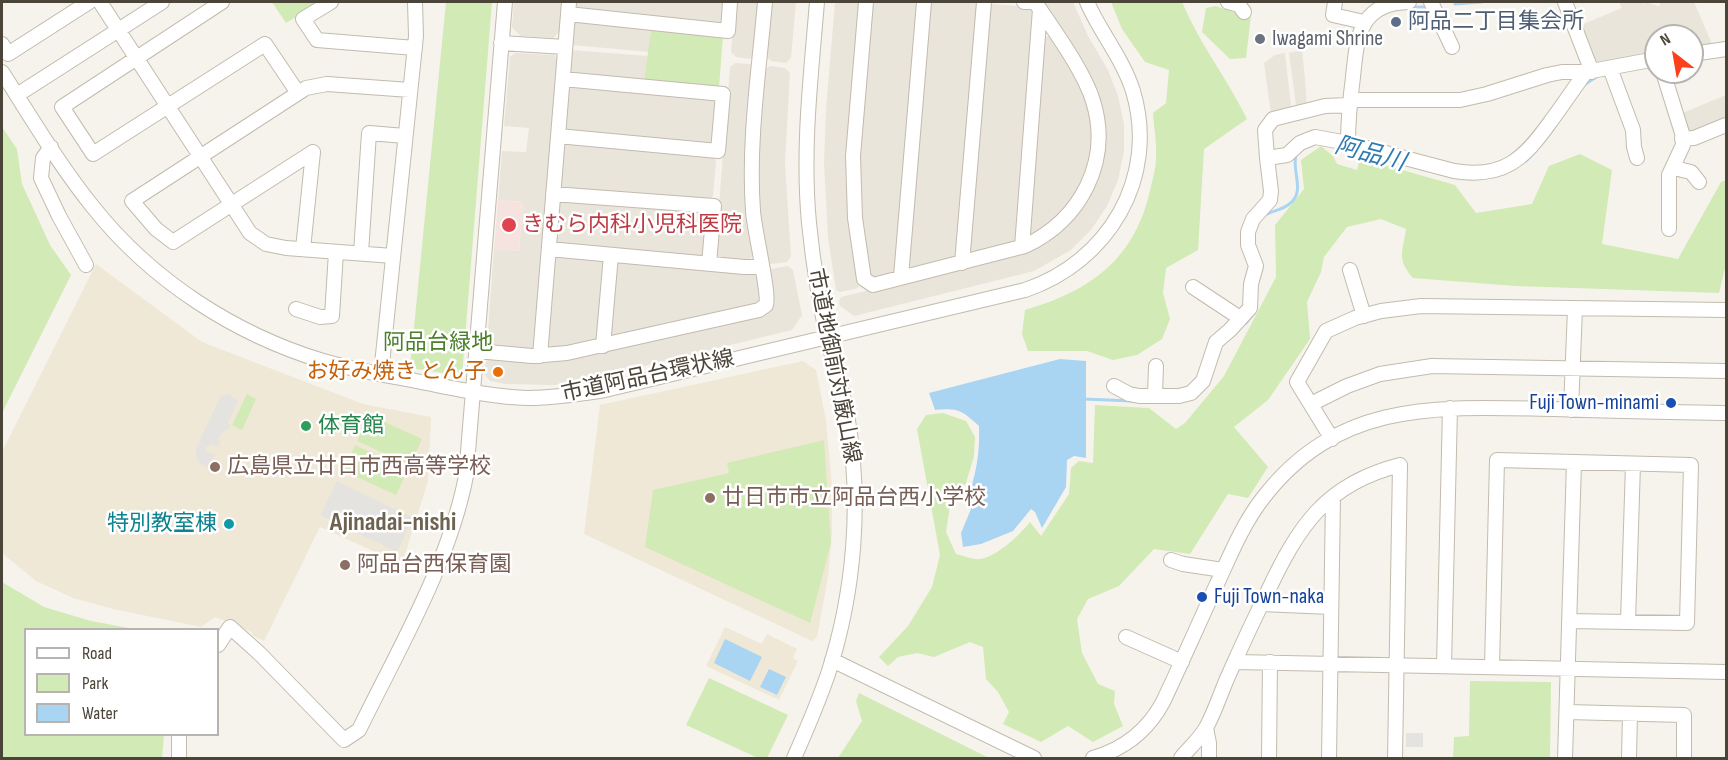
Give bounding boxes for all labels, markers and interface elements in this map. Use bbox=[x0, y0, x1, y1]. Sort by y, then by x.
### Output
place label: 阿品二丁目集会所 bbox=[1408, 9, 1584, 35]
marker: 阿品二丁目集会所 bbox=[1389, 15, 1403, 29]
north arrow bbox=[1644, 24, 1704, 84]
place label: Iwagami Shrine bbox=[1272, 26, 1383, 52]
text: N bbox=[1657, 30, 1674, 50]
marker: Iwagami Shrine bbox=[1253, 32, 1267, 46]
water label: 阿品川 bbox=[1331, 132, 1409, 178]
place label: きむら内科小児科医院 bbox=[522, 212, 742, 238]
marker: きむら内科小児科医院 bbox=[500, 216, 518, 234]
street label: 市道地御前対厳山線 bbox=[801, 266, 865, 466]
park label: 阿品台緑地 bbox=[383, 330, 493, 356]
street label: 市道阿品台環状線 bbox=[559, 346, 737, 408]
place label: お好み焼き とん子 bbox=[307, 359, 486, 385]
marker: お好み焼き とん子 bbox=[491, 365, 505, 379]
place label: Fuji Town-minami bbox=[1529, 390, 1659, 416]
marker: Fuji Town-minami bbox=[1664, 396, 1678, 410]
place label: 体育館 bbox=[318, 413, 384, 439]
marker: 体育館 bbox=[299, 419, 313, 433]
place label: 広島県立廿日市西高等学校 bbox=[227, 454, 491, 480]
marker: 広島県立廿日市西高等学校 bbox=[208, 460, 222, 474]
place label: 廿日市市立阿品台西小学校 bbox=[722, 485, 986, 511]
marker: 廿日市市立阿品台西小学校 bbox=[703, 491, 717, 505]
district label: Ajinadai-nishi bbox=[330, 507, 456, 539]
place label: 特別教室棟 bbox=[107, 511, 217, 537]
marker: 特別教室棟 bbox=[222, 517, 236, 531]
place label: 阿品台西保育園 bbox=[357, 552, 511, 578]
marker: 阿品台西保育園 bbox=[338, 558, 352, 572]
place label: Fuji Town-naka bbox=[1214, 584, 1324, 610]
marker: Fuji Town-naka bbox=[1195, 590, 1209, 604]
legend bbox=[24, 628, 219, 736]
text: Road bbox=[82, 643, 112, 664]
text: Park bbox=[82, 673, 108, 694]
text: Water bbox=[82, 703, 118, 724]

